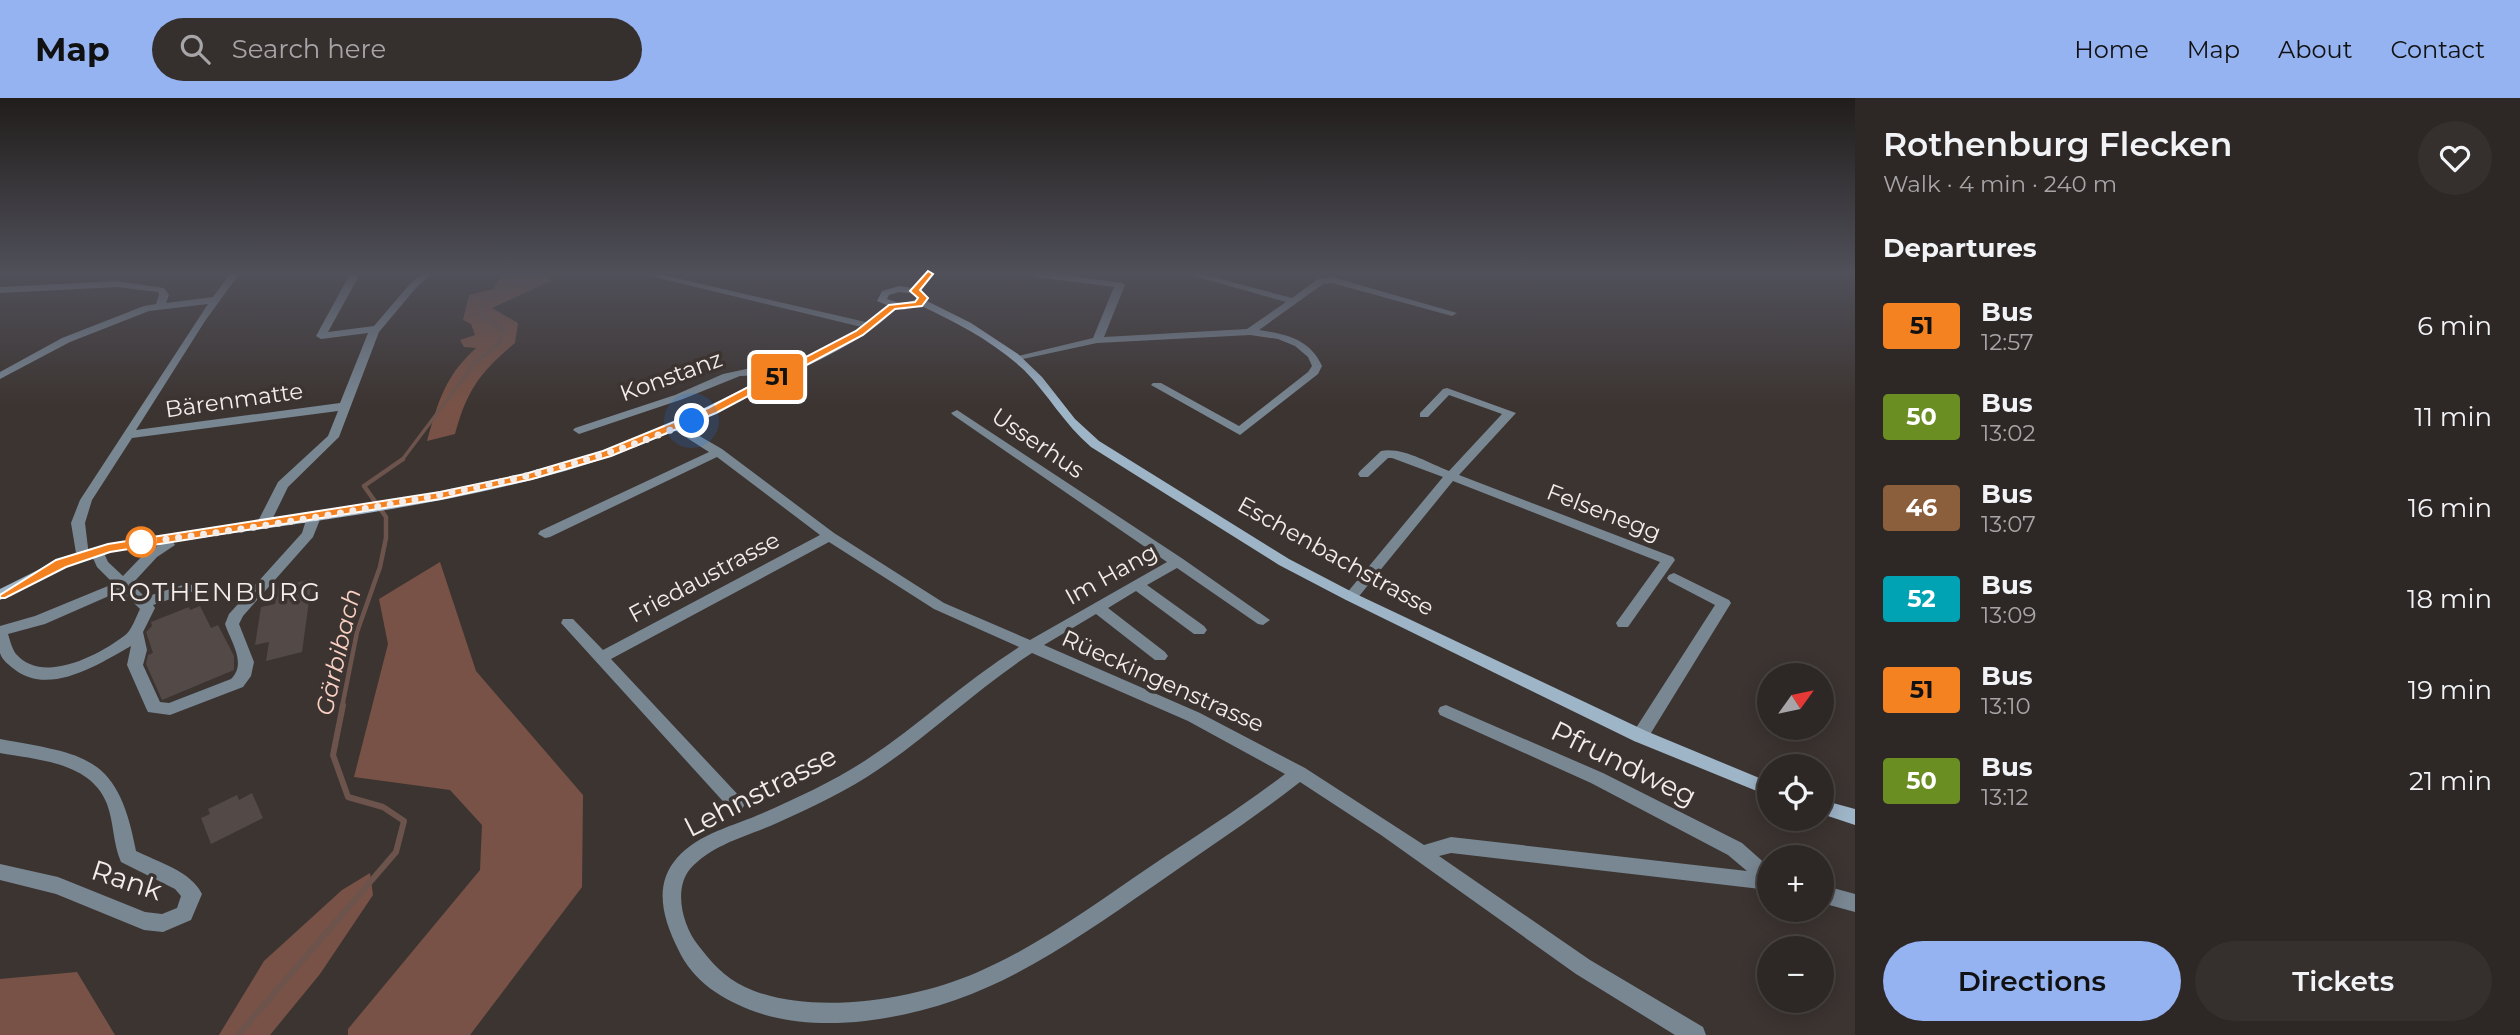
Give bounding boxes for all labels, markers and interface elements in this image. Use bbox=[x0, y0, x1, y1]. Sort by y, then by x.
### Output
search box bbox=[152, 18, 642, 81]
text: Map bbox=[35, 29, 110, 69]
icon: search bbox=[176, 30, 214, 68]
text: Search here bbox=[232, 33, 386, 65]
text: Home bbox=[2074, 35, 2149, 64]
text: Map bbox=[2187, 35, 2240, 64]
text: About bbox=[2278, 35, 2352, 64]
text: Contact bbox=[2390, 35, 2485, 64]
button: heart bbox=[2418, 121, 2492, 195]
text: Rothenburg Flecken bbox=[1883, 124, 2232, 164]
text: Walk · 4 min · 240 m bbox=[1883, 170, 2117, 198]
text: Departures bbox=[1883, 232, 2037, 264]
text: Bus bbox=[1981, 296, 2033, 328]
text: 6 min bbox=[2417, 310, 2492, 342]
text: 51 bbox=[1910, 311, 1933, 340]
text: 12:57 bbox=[1981, 328, 2034, 356]
street label: Konstanz bbox=[616, 345, 726, 407]
line badge: 51 bbox=[746, 354, 808, 400]
text: 51 bbox=[765, 362, 789, 391]
street label: Bärenmatte bbox=[163, 376, 305, 424]
text: Bus bbox=[1981, 387, 2033, 419]
text: 11 min bbox=[2414, 401, 2492, 433]
street label: Usserhus bbox=[986, 402, 1090, 484]
text: 50 bbox=[1906, 402, 1937, 431]
your location bbox=[674, 403, 709, 438]
text: 13:02 bbox=[1981, 419, 2035, 447]
street label: Felsenegg bbox=[1543, 477, 1665, 547]
text: Bus bbox=[1981, 478, 2033, 510]
street label: Eschenbachstrasse bbox=[1233, 490, 1439, 622]
text: 16 min bbox=[2408, 492, 2492, 524]
text: 46 bbox=[1906, 493, 1937, 522]
text: 13:07 bbox=[1981, 510, 2036, 538]
street label: Friedaustrasse bbox=[624, 525, 784, 629]
unlabelled marker bbox=[126, 527, 156, 557]
street label: Im Hang bbox=[1060, 537, 1162, 611]
text: Bus bbox=[1981, 569, 2033, 601]
district label: ROTHENBURG bbox=[108, 576, 322, 608]
text: 18 min bbox=[2407, 583, 2492, 615]
text: 52 bbox=[1907, 584, 1936, 613]
water label: Gärbibach bbox=[309, 586, 367, 718]
text: 13:09 bbox=[1981, 601, 2036, 629]
street label: Rüeckingenstrasse bbox=[1058, 624, 1268, 738]
text: Bus bbox=[1981, 660, 2033, 692]
north arrow bbox=[1757, 663, 1834, 740]
map controls bbox=[1757, 663, 1834, 1013]
text: 19 min bbox=[2408, 674, 2492, 706]
text: 51 bbox=[1910, 675, 1933, 704]
text: 13:10 bbox=[1981, 692, 2031, 720]
street label: Pfrundweg bbox=[1546, 713, 1702, 813]
street label: Lehnstrasse bbox=[678, 738, 842, 844]
text: Bus bbox=[1981, 751, 2033, 783]
button: locate bbox=[1757, 754, 1834, 831]
text: 21 min bbox=[2409, 765, 2492, 797]
text: 50 bbox=[1906, 766, 1937, 795]
text: 13:12 bbox=[1981, 783, 2029, 811]
button: + bbox=[1757, 845, 1834, 922]
street label: Rank bbox=[87, 853, 167, 907]
button: − bbox=[1757, 936, 1834, 1013]
button: Directions bbox=[1883, 941, 2181, 1021]
button: Tickets bbox=[2195, 941, 2492, 1021]

